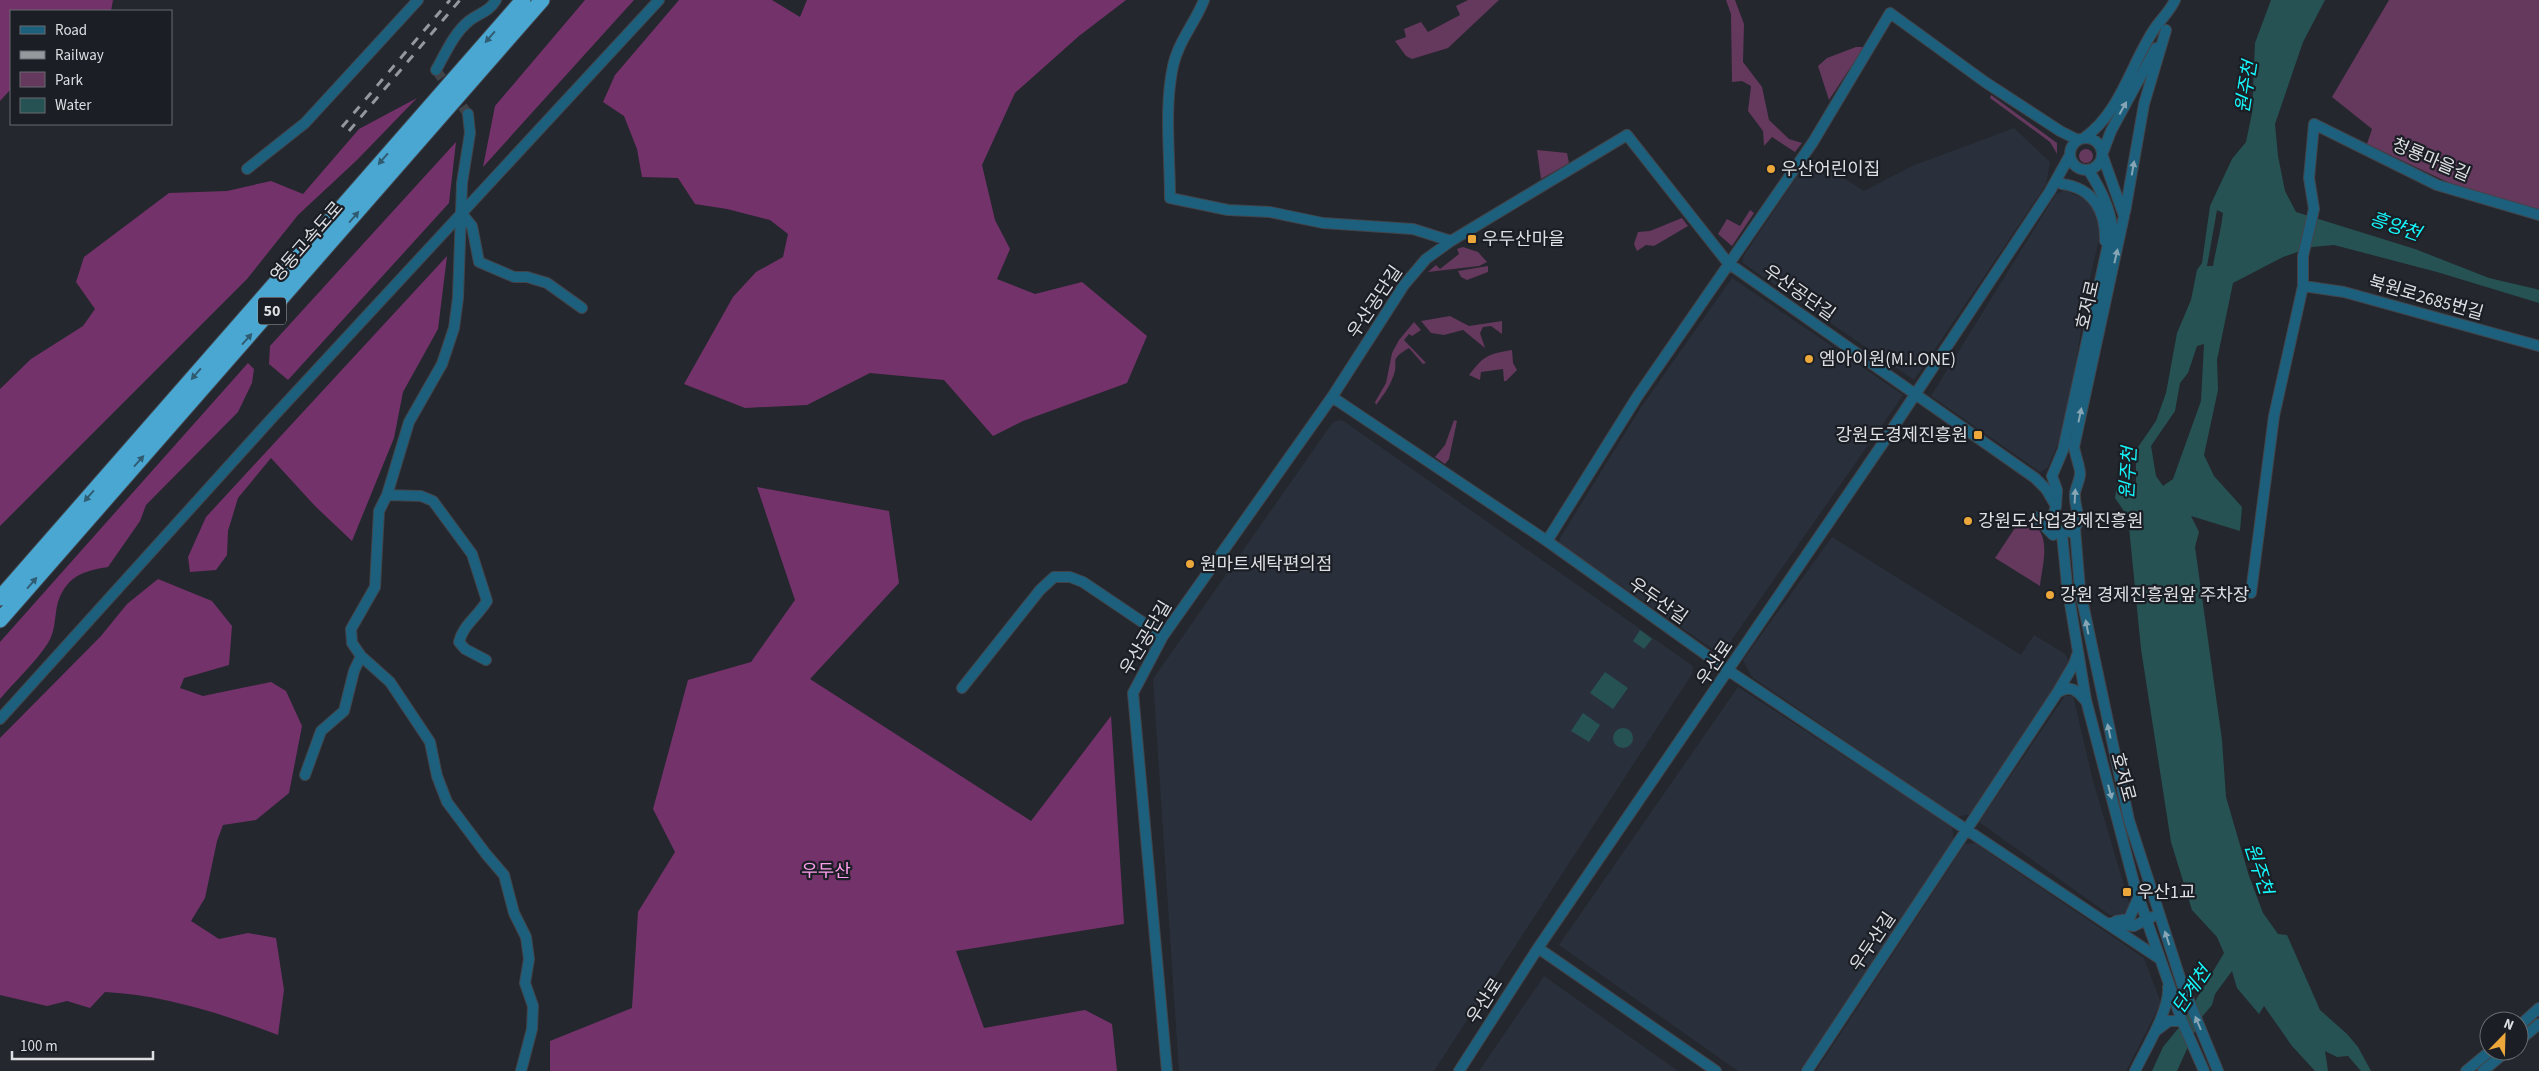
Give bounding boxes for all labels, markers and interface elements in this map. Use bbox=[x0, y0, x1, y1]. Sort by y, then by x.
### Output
legend bbox=[10, 10, 172, 125]
text: Road bbox=[55, 20, 87, 41]
one-way arrow bbox=[485, 30, 496, 43]
text: Railway bbox=[55, 45, 104, 66]
water label: 원주천 bbox=[2230, 57, 2265, 115]
text: Park bbox=[55, 70, 84, 91]
text: Water bbox=[55, 95, 92, 116]
one-way arrow bbox=[2119, 101, 2128, 114]
street label: 청룡마을길 bbox=[2388, 132, 2474, 188]
one-way arrow bbox=[378, 152, 389, 165]
place label: 우산어린이집 bbox=[1781, 157, 1880, 182]
one-way arrow bbox=[2129, 159, 2137, 175]
marker: 우산어린이집 bbox=[1765, 163, 1777, 175]
street label: 영동고속도로 bbox=[265, 196, 349, 288]
water label: 흥양천 bbox=[2366, 206, 2426, 249]
one-way arrow bbox=[348, 211, 360, 223]
place label: 우두산마을 bbox=[1482, 227, 1565, 252]
marker: 우두산마을 bbox=[1466, 233, 1478, 245]
one-way arrow bbox=[2112, 249, 2120, 264]
street label: 우산공단길 bbox=[1758, 259, 1840, 327]
street label: 우산공단길 bbox=[1341, 261, 1409, 343]
street label: 북원로2685번길 bbox=[2366, 270, 2486, 326]
street label: 호저로 bbox=[2070, 278, 2106, 332]
road number: 50 bbox=[258, 298, 286, 324]
one-way arrow bbox=[241, 334, 253, 346]
place label: 엠아이원(M.I.ONE) bbox=[1819, 347, 1956, 372]
marker: 엠아이원(M.I.ONE) bbox=[1803, 353, 1815, 365]
one-way arrow bbox=[190, 367, 202, 379]
one-way arrow bbox=[2077, 406, 2085, 422]
place label: 강원도경제진흥원 bbox=[1836, 423, 1968, 448]
marker: 강원도경제진흥원 bbox=[1972, 429, 1984, 441]
water label: 원주천 bbox=[2114, 445, 2144, 500]
one-way arrow bbox=[133, 455, 145, 467]
one-way arrow bbox=[2072, 488, 2080, 504]
one-way arrow bbox=[84, 490, 95, 502]
place label: 강원도산업경제진흥원 bbox=[1978, 509, 2144, 534]
marker: 강원도산업경제진흥원 bbox=[1962, 515, 1974, 527]
place label: 원마트세탁편의점 bbox=[1200, 552, 1332, 577]
marker: 원마트세탁편의점 bbox=[1184, 558, 1196, 570]
street label: 우두산길 bbox=[1624, 572, 1692, 630]
one-way arrow bbox=[26, 577, 38, 589]
place label: 강원 경제진흥원앞 주차장 bbox=[2060, 583, 2249, 608]
marker: 강원 경제진흥원앞 주차장 bbox=[2044, 589, 2056, 601]
street label: 우산공단길 bbox=[1114, 596, 1178, 680]
one-way arrow bbox=[2083, 618, 2091, 634]
street label: 우산로 bbox=[1691, 635, 1739, 691]
one-way arrow bbox=[2105, 722, 2113, 738]
street label: 호저로 bbox=[2104, 750, 2142, 804]
one-way arrow bbox=[2106, 784, 2114, 799]
water label: 원주천 bbox=[2237, 840, 2279, 900]
park label: 우두산 bbox=[801, 859, 851, 884]
place label: 우산1교 bbox=[2137, 880, 2196, 905]
marker: 우산1교 bbox=[2121, 886, 2133, 898]
street label: 우두산길 bbox=[1844, 908, 1902, 976]
one-way arrow bbox=[2163, 930, 2170, 945]
water label: 단계천 bbox=[2166, 959, 2219, 1019]
street label: 우산로 bbox=[1461, 973, 1509, 1029]
north arrow bbox=[2479, 1011, 2529, 1061]
text: N bbox=[2500, 1014, 2517, 1036]
one-way arrow bbox=[2193, 1015, 2201, 1030]
scale bar bbox=[12, 1028, 154, 1060]
text: 100 m bbox=[20, 1036, 58, 1057]

